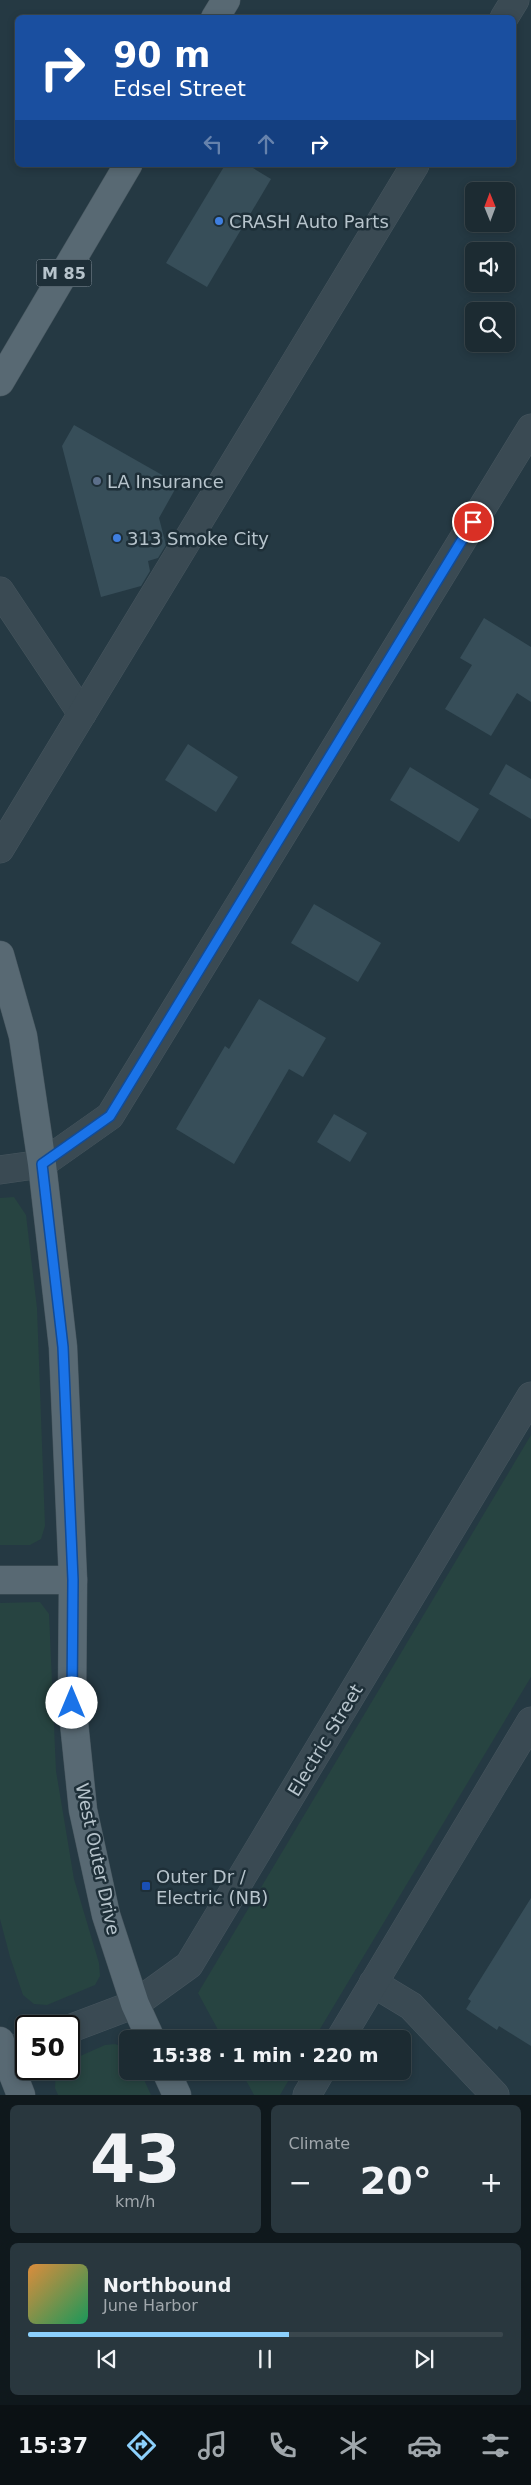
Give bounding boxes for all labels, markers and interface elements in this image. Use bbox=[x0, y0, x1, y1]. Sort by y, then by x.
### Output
icon: right bbox=[30, 35, 95, 100]
text: 90 m bbox=[113, 35, 210, 75]
text: Edsel Street bbox=[113, 76, 246, 101]
icon: left bbox=[199, 130, 227, 158]
icon: ahead bbox=[252, 130, 280, 158]
icon: right bbox=[305, 130, 333, 158]
north arrow bbox=[465, 182, 515, 232]
map controls bbox=[465, 182, 515, 352]
place label: CRASH Auto Parts bbox=[229, 211, 389, 232]
marker: CRASH Auto Parts bbox=[213, 215, 225, 227]
button: sound bbox=[465, 242, 515, 292]
road number: M 85 bbox=[36, 260, 92, 286]
button: search bbox=[465, 302, 515, 352]
place label: LA Insurance bbox=[107, 471, 224, 492]
marker: LA Insurance bbox=[91, 475, 103, 487]
pin bbox=[452, 501, 494, 543]
icon: arrive bbox=[459, 508, 487, 536]
place label: 313 Smoke City bbox=[127, 528, 269, 549]
marker: 313 Smoke City bbox=[111, 532, 123, 544]
position arrow bbox=[45, 1676, 97, 1728]
street label: Electric Street bbox=[283, 1680, 367, 1800]
street label: West Outer Drive bbox=[72, 1781, 124, 1937]
place label: Outer Dr / Electric (NB) bbox=[156, 1866, 268, 1908]
marker: Outer Dr / Electric (NB) bbox=[140, 1880, 152, 1892]
speed limit sign: 50 bbox=[15, 2015, 80, 2080]
text: 15:38 · 1 min · 220 m bbox=[151, 2044, 379, 2066]
text: 43 bbox=[90, 2122, 180, 2197]
text: Climate bbox=[289, 2134, 350, 2153]
text: 20° bbox=[360, 2159, 432, 2203]
text: − bbox=[289, 2166, 312, 2199]
text: + bbox=[480, 2166, 503, 2199]
text: km/h bbox=[115, 2192, 155, 2211]
text: Northbound bbox=[103, 2274, 231, 2296]
text: June Harbor bbox=[103, 2296, 198, 2315]
icon: previous bbox=[93, 2345, 121, 2373]
icon: pause bbox=[251, 2345, 279, 2373]
icon: next bbox=[410, 2345, 438, 2373]
icon: directions bbox=[124, 2428, 159, 2463]
icon: music bbox=[195, 2428, 230, 2463]
icon: phone bbox=[265, 2428, 300, 2463]
icon: climate bbox=[336, 2428, 371, 2463]
icon: car bbox=[407, 2428, 442, 2463]
icon: filters bbox=[478, 2428, 513, 2463]
text: 15:37 bbox=[18, 2433, 88, 2458]

